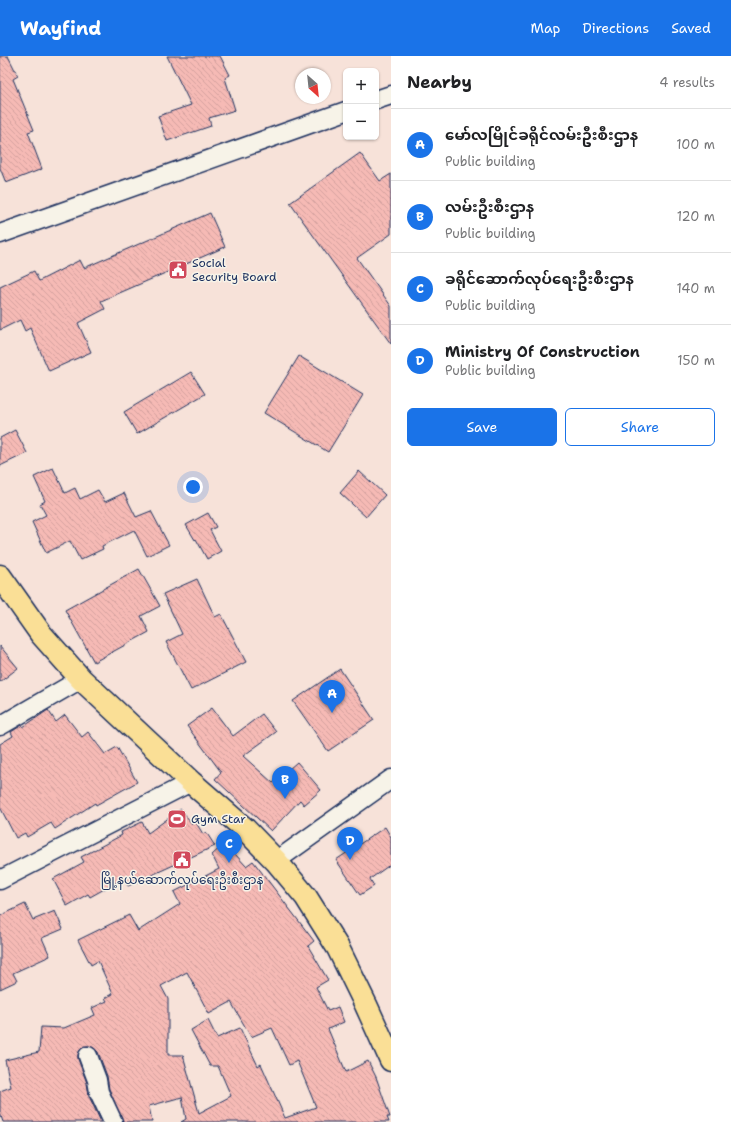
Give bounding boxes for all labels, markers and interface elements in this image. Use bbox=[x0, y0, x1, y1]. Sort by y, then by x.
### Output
text: Wayfind bbox=[20, 16, 101, 41]
text: Map bbox=[531, 19, 561, 37]
text: Directions bbox=[583, 19, 649, 37]
text: Saved bbox=[671, 19, 711, 37]
north arrow bbox=[295, 68, 331, 104]
map controls bbox=[343, 68, 379, 140]
button: + bbox=[343, 68, 379, 104]
text: Nearby bbox=[407, 71, 472, 93]
text: 4 results bbox=[659, 74, 715, 91]
button: − bbox=[343, 104, 379, 140]
text: မော်လမြိုင်ခရိုင်လမ်းဦးစီးဌာန bbox=[445, 125, 638, 145]
text: A bbox=[415, 136, 425, 153]
text: 100 m bbox=[676, 136, 715, 153]
text: Public building bbox=[445, 153, 536, 170]
text: လမ်းဦးစီးဌာန bbox=[445, 197, 534, 217]
text: B bbox=[416, 208, 424, 225]
text: 120 m bbox=[677, 208, 715, 225]
text: Public building bbox=[445, 225, 536, 242]
place label: Social Security Board bbox=[192, 255, 277, 285]
public building icon: Social Security Board bbox=[167, 259, 189, 281]
text: ခရိုင်ဆောက်လုပ်ရေးဦးစီးဌာန bbox=[445, 269, 634, 289]
text: C bbox=[416, 280, 424, 297]
text: 140 m bbox=[676, 280, 715, 297]
text: Public building bbox=[445, 297, 536, 314]
text: Ministry Of Construction bbox=[445, 342, 640, 362]
text: D bbox=[415, 352, 425, 369]
text: 150 m bbox=[677, 352, 715, 369]
text: Public building bbox=[445, 362, 536, 379]
button: Save bbox=[407, 408, 557, 446]
button: Share bbox=[565, 408, 715, 446]
your location bbox=[183, 477, 203, 497]
pin: A bbox=[319, 680, 345, 713]
pin: B bbox=[272, 766, 298, 799]
sports icon: Gym Star bbox=[166, 808, 188, 830]
place label: Gym Star bbox=[191, 811, 246, 827]
pin: D bbox=[337, 827, 363, 860]
pin: C bbox=[216, 830, 242, 863]
public building icon: မြို့နယ်ဆောက်လုပ်ရေးဦးစီးဌာန bbox=[171, 849, 193, 871]
place label: မြို့နယ်ဆောက်လုပ်ရေးဦးစီးဌာန bbox=[101, 871, 264, 890]

